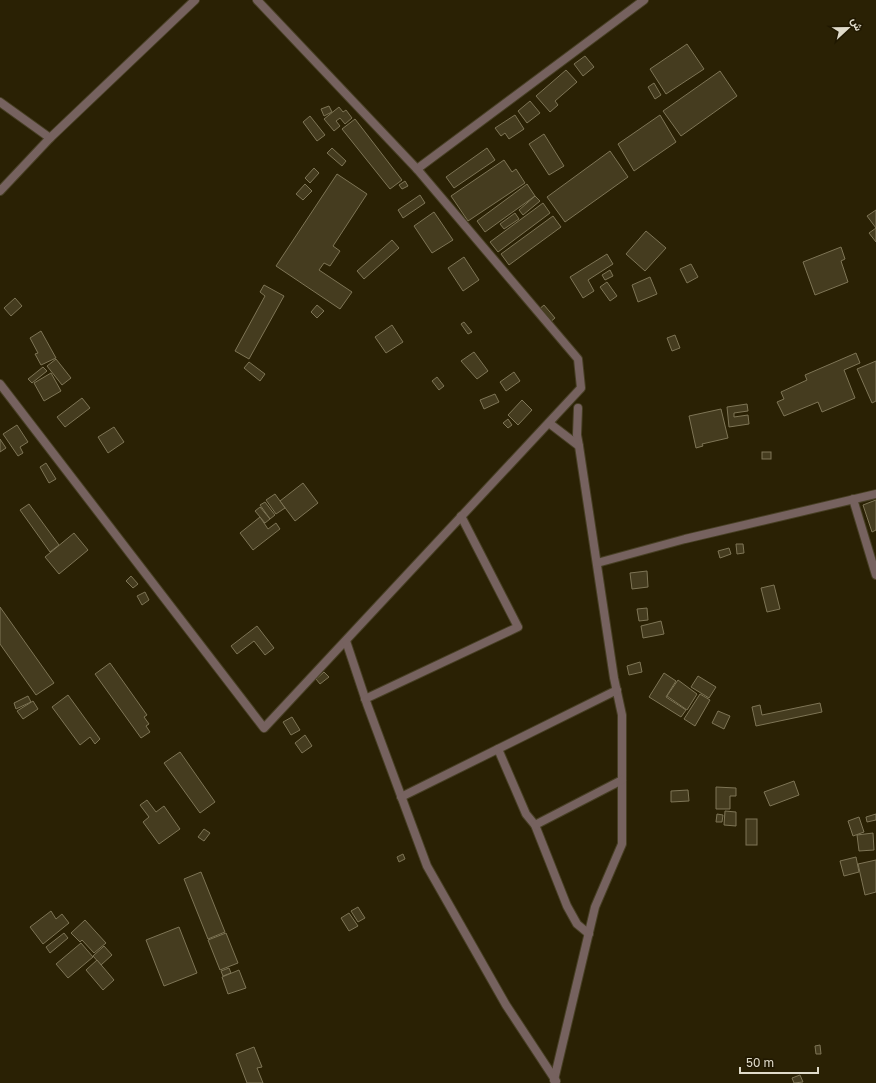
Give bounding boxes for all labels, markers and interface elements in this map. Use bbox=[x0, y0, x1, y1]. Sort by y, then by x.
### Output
north arrow bbox=[828, 8, 868, 48]
text: ش bbox=[848, 16, 866, 33]
scale bar bbox=[740, 1049, 818, 1075]
text: 50 m bbox=[746, 1055, 774, 1070]

